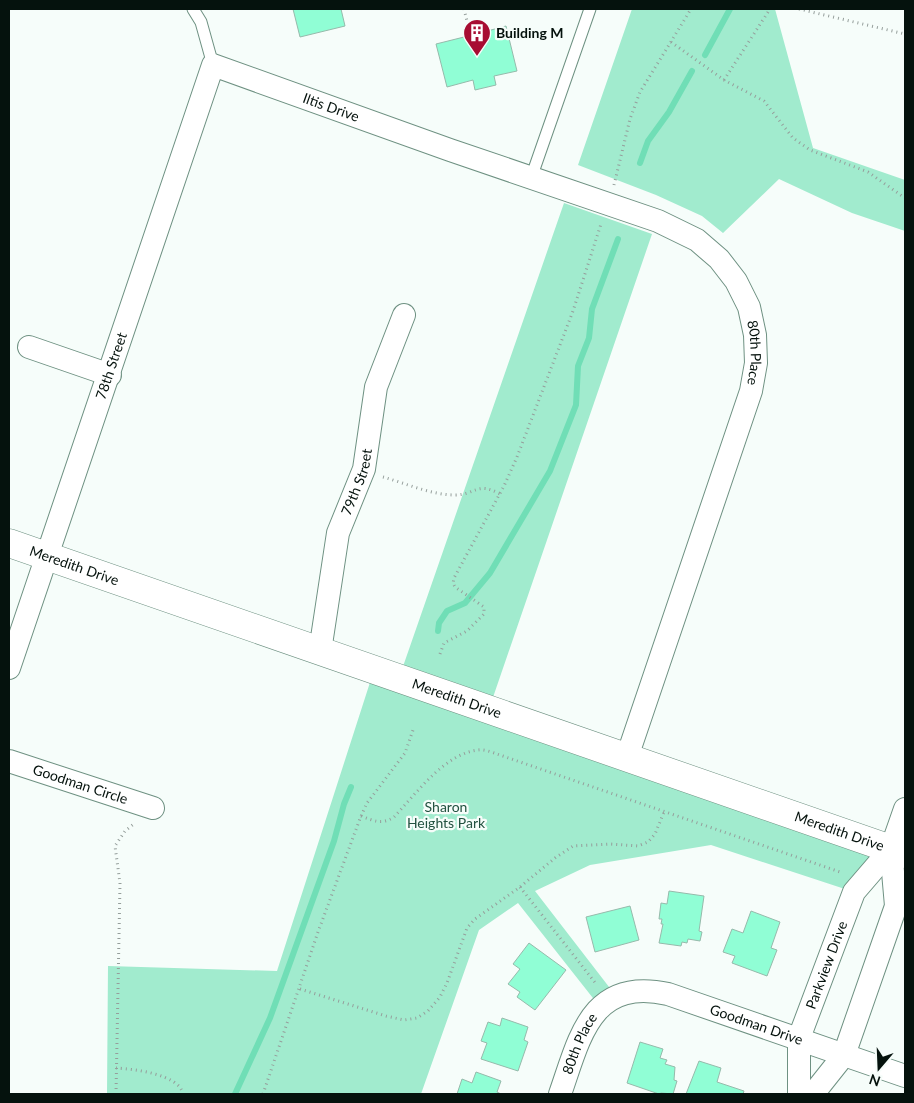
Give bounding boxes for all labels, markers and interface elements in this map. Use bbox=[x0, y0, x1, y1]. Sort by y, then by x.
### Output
building icon: Building M bbox=[462, 18, 492, 57]
place label: Building M bbox=[496, 24, 563, 41]
street label: Iltis Drive bbox=[301, 89, 362, 125]
street label: 80th Place bbox=[744, 319, 765, 387]
street label: 78th Street bbox=[92, 330, 130, 401]
street label: 79th Street bbox=[337, 448, 375, 518]
street label: Meredith Drive bbox=[27, 542, 121, 589]
street label: Meredith Drive bbox=[410, 675, 504, 721]
street label: Goodman Circle bbox=[31, 760, 130, 807]
park label: Sharon Heights Park bbox=[407, 798, 486, 831]
street label: Meredith Drive bbox=[793, 807, 887, 854]
street label: Parkview Drive bbox=[802, 918, 850, 1011]
street label: Goodman Drive bbox=[708, 1000, 805, 1048]
street label: 80th Place bbox=[558, 1009, 600, 1076]
north arrow bbox=[854, 1043, 904, 1093]
text: N bbox=[867, 1071, 882, 1091]

